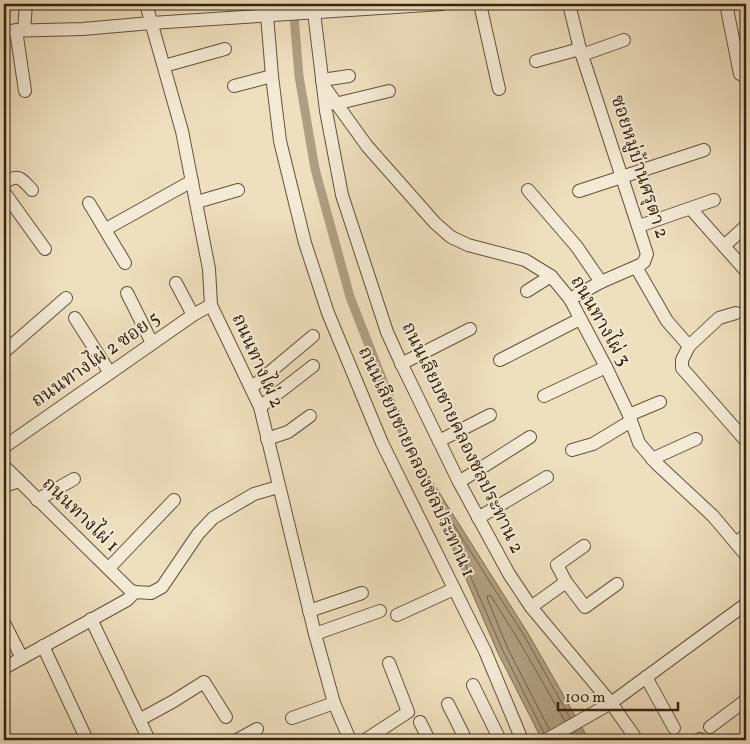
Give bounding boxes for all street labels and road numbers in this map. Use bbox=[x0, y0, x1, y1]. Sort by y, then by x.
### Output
street label: ซอยหมู่บ้านศรุตา 2 bbox=[604, 92, 674, 242]
street label: ถนนทางไผ่ 3 bbox=[564, 270, 638, 371]
street label: ถนนทางไผ่ 2 ซอย 5 bbox=[25, 304, 166, 414]
street label: ถนนทางไผ่ 2 bbox=[225, 309, 291, 412]
street label: ถนนเลียบชายคลองชลประทาน 2 bbox=[394, 318, 530, 558]
street label: ถนนเลียบชายคลองชลประทาน 1 bbox=[351, 342, 481, 582]
street label: ถนนทางไผ่ 1 bbox=[36, 470, 126, 558]

